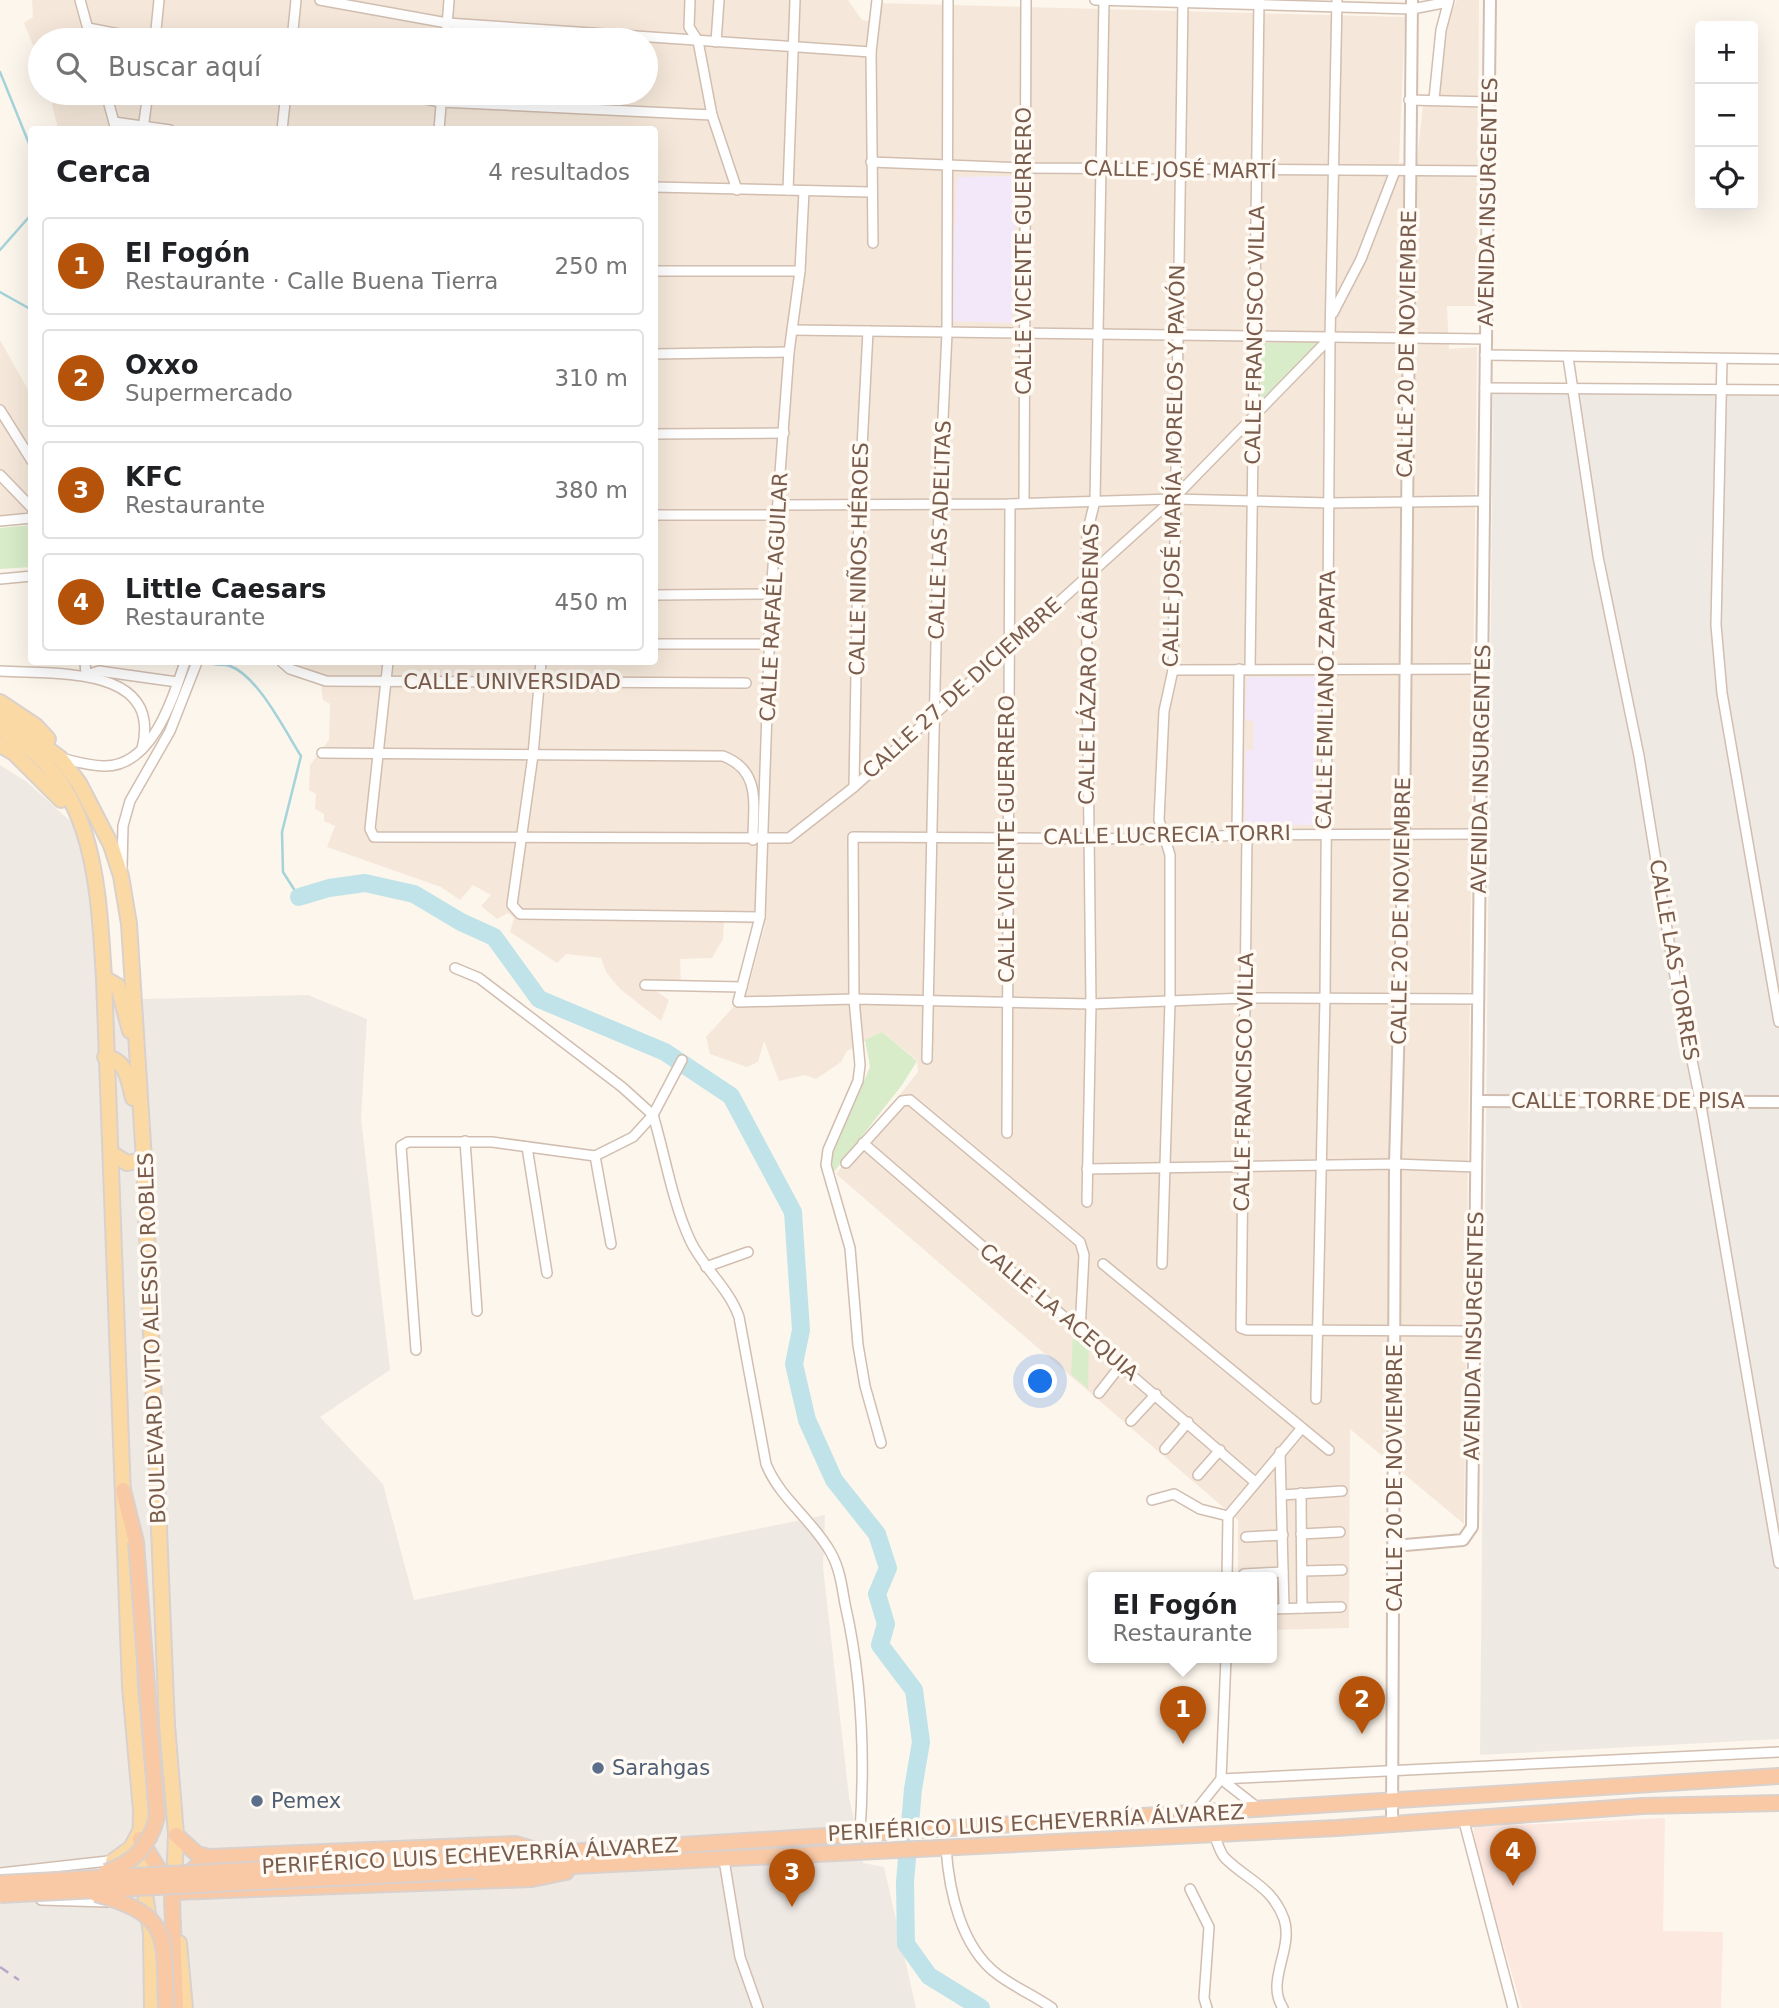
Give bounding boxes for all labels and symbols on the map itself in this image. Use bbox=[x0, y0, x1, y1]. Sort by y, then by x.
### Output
street label: AVENIDA INSURGENTES bbox=[1474, 77, 1502, 327]
street label: CALLE VICENTE GUERRERO bbox=[1012, 107, 1036, 395]
street label: CALLE JOSÉ MARTÍ bbox=[1083, 155, 1277, 184]
street label: CALLE FRANCISCO VILLA bbox=[1241, 205, 1269, 465]
street label: CALLE 20 DE NOVIEMBRE bbox=[1393, 210, 1421, 478]
street label: CALLE JOSÉ MARÍA MORELOS Y PAVÓN bbox=[1157, 264, 1190, 668]
street label: CALLE LAS ADELITAS bbox=[924, 420, 956, 640]
street label: CALLE NIÑOS HÉROES bbox=[843, 442, 873, 676]
street label: CALLE RAFAÉL AGUILAR bbox=[754, 472, 793, 722]
street label: CALLE LÁZARO CÁRDENAS bbox=[1074, 523, 1103, 805]
street label: CALLE EMILIANO ZAPATA bbox=[1312, 569, 1340, 830]
street label: CALLE 27 DE DICIEMBRE bbox=[858, 593, 1066, 783]
street label: AVENIDA INSURGENTES bbox=[1467, 644, 1495, 894]
street label: CALLE UNIVERSIDAD bbox=[403, 670, 621, 694]
street label: CALLE VICENTE GUERRERO bbox=[995, 695, 1019, 983]
street label: CALLE 20 DE NOVIEMBRE bbox=[1387, 777, 1415, 1045]
street label: CALLE LUCRECIA TORRI bbox=[1043, 821, 1291, 849]
street label: CALLE LAS TORRES bbox=[1644, 857, 1704, 1063]
street label: CALLE FRANCISCO VILLA bbox=[1230, 952, 1258, 1212]
street label: CALLE TORRE DE PISA bbox=[1511, 1089, 1746, 1113]
street label: BOULEVARD VITO ALESSIO ROBLES bbox=[134, 1152, 170, 1524]
street label: AVENIDA INSURGENTES bbox=[1460, 1211, 1488, 1461]
street label: CALLE LA ACEQUIA bbox=[975, 1239, 1144, 1386]
street label: CALLE 20 DE NOVIEMBRE bbox=[1383, 1344, 1407, 1612]
your location bbox=[1023, 1364, 1057, 1398]
pin: 2 bbox=[1339, 1676, 1385, 1734]
pin: 1 bbox=[1160, 1686, 1206, 1744]
place label: Sarahgas bbox=[612, 1756, 710, 1780]
marker: Sarahgas bbox=[590, 1760, 606, 1776]
place label: Pemex bbox=[271, 1789, 341, 1813]
marker: Pemex bbox=[249, 1793, 265, 1809]
street label: PERIFÉRICO LUIS ECHEVERRÍA ÁLVAREZ bbox=[827, 1799, 1245, 1846]
pin: 4 bbox=[1490, 1828, 1536, 1886]
street label: PERIFÉRICO LUIS ECHEVERRÍA ÁLVAREZ bbox=[261, 1832, 679, 1879]
pin: 3 bbox=[769, 1849, 815, 1907]

